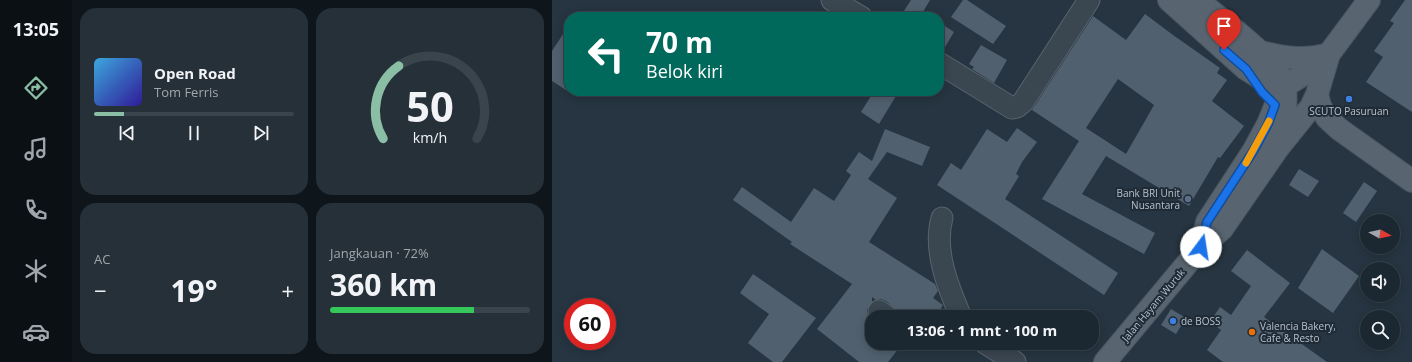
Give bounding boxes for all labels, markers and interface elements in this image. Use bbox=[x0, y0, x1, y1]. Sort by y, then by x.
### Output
pin bbox=[1207, 9, 1241, 50]
icon: arrive bbox=[1213, 15, 1235, 37]
text: 13:05 bbox=[13, 17, 59, 41]
text: 70 m bbox=[646, 23, 713, 61]
icon: left bbox=[580, 28, 632, 80]
text: Belok kiri bbox=[646, 59, 723, 83]
text: Open Road bbox=[154, 63, 236, 83]
icon: directions bbox=[22, 74, 50, 102]
text: 50 bbox=[406, 78, 454, 134]
text: Tom Ferris bbox=[154, 83, 219, 101]
marker: SCUTO Pasuruan bbox=[1344, 94, 1354, 104]
place label: SCUTO Pasuruan bbox=[1309, 104, 1389, 118]
icon: previous bbox=[116, 122, 138, 144]
icon: pause bbox=[183, 122, 205, 144]
icon: next bbox=[250, 122, 272, 144]
text: km/h bbox=[413, 128, 447, 147]
icon: music bbox=[22, 135, 50, 163]
place label: Bank BRI Unit Nusantara bbox=[1116, 186, 1180, 212]
marker: Bank BRI Unit Nusantara bbox=[1183, 194, 1193, 204]
icon: phone bbox=[22, 196, 50, 224]
north arrow bbox=[1360, 214, 1400, 254]
map controls bbox=[1360, 214, 1400, 350]
position arrow bbox=[1180, 226, 1222, 268]
text: Jangkauan · 72% bbox=[330, 244, 429, 262]
text: AC bbox=[94, 250, 110, 268]
icon: climate bbox=[22, 257, 50, 285]
button: sound bbox=[1360, 262, 1400, 302]
text: 360 km bbox=[330, 264, 437, 305]
street label: Jalan Hayam Wuruk bbox=[1118, 265, 1188, 345]
text: 19° bbox=[170, 270, 218, 311]
text: − bbox=[94, 275, 107, 305]
text: + bbox=[281, 275, 294, 305]
speed limit sign: 60 bbox=[564, 298, 616, 350]
button: search bbox=[1360, 310, 1400, 350]
place label: de BOSS bbox=[1181, 314, 1221, 328]
marker: de BOSS bbox=[1168, 316, 1178, 326]
icon: car bbox=[22, 318, 50, 346]
place label: Valencia Bakery, Cafe & Resto bbox=[1260, 319, 1336, 345]
text: 13:06 · 1 mnt · 100 m bbox=[907, 320, 1057, 340]
marker: Valencia Bakery, Cafe & Resto bbox=[1247, 327, 1257, 337]

